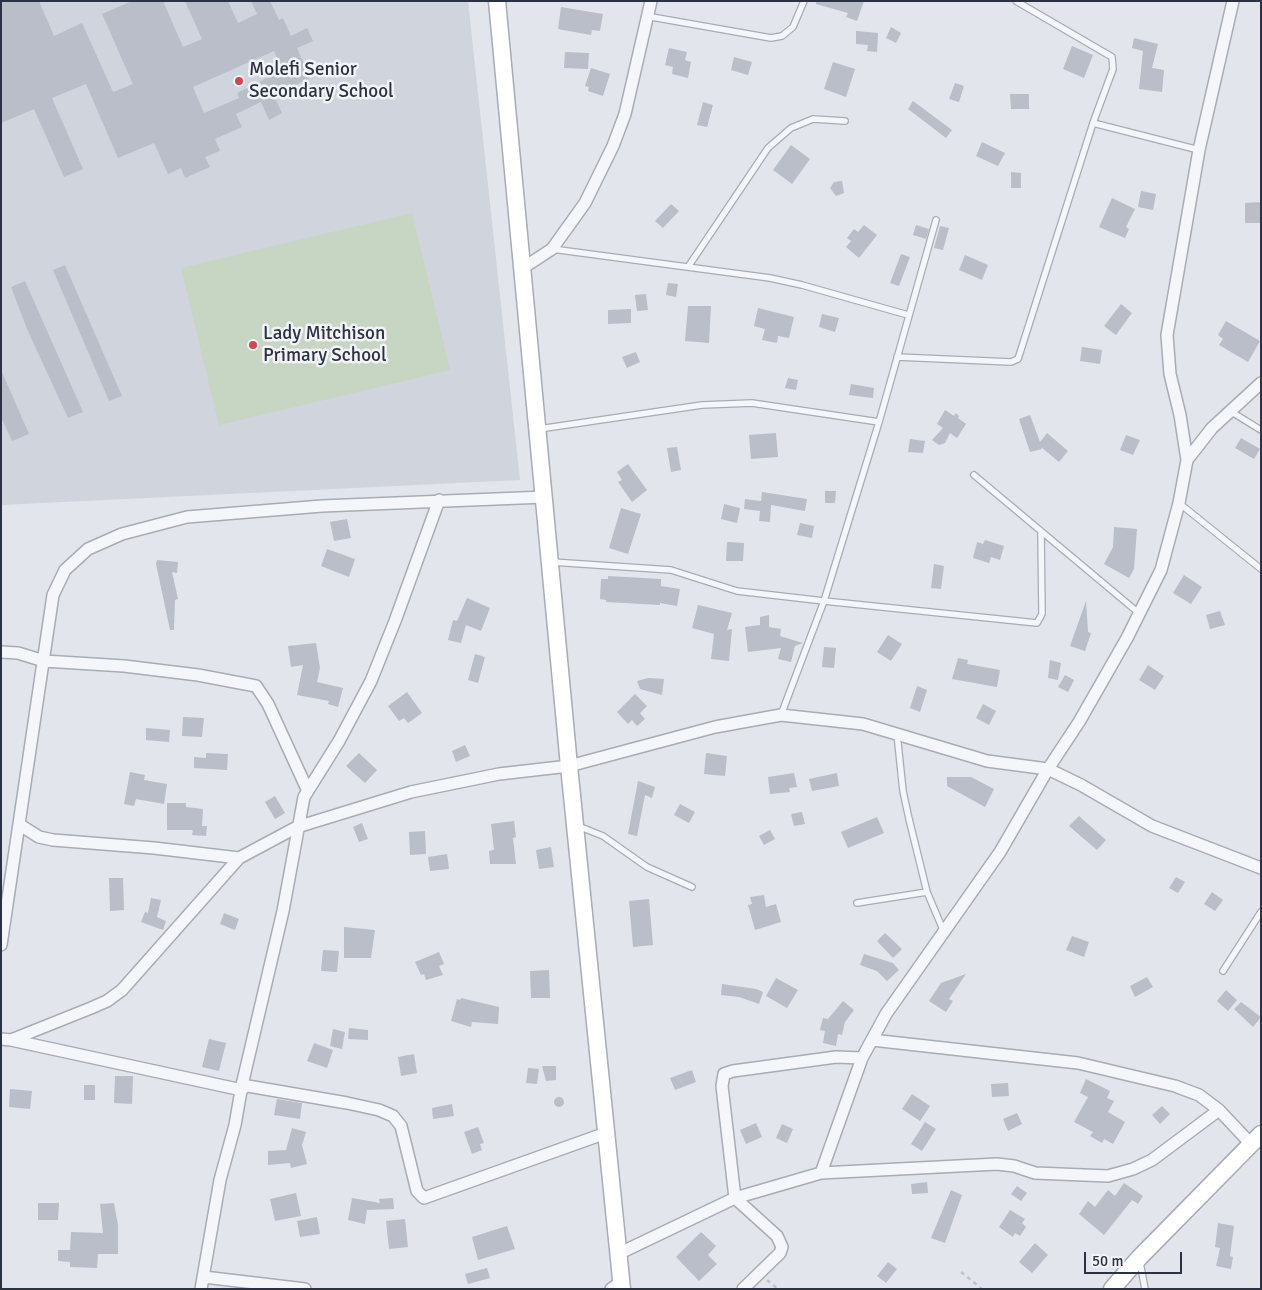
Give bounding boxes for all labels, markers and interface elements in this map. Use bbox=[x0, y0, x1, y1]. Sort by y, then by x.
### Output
place label: Molefi Senior Secondary School bbox=[249, 59, 394, 103]
marker: Molefi Senior Secondary School bbox=[233, 75, 245, 87]
place label: Lady Mitchison Primary School bbox=[263, 323, 386, 367]
marker: Lady Mitchison Primary School bbox=[247, 339, 259, 351]
scale bar bbox=[1087, 1242, 1184, 1274]
text: 50 m bbox=[1092, 1252, 1123, 1270]

